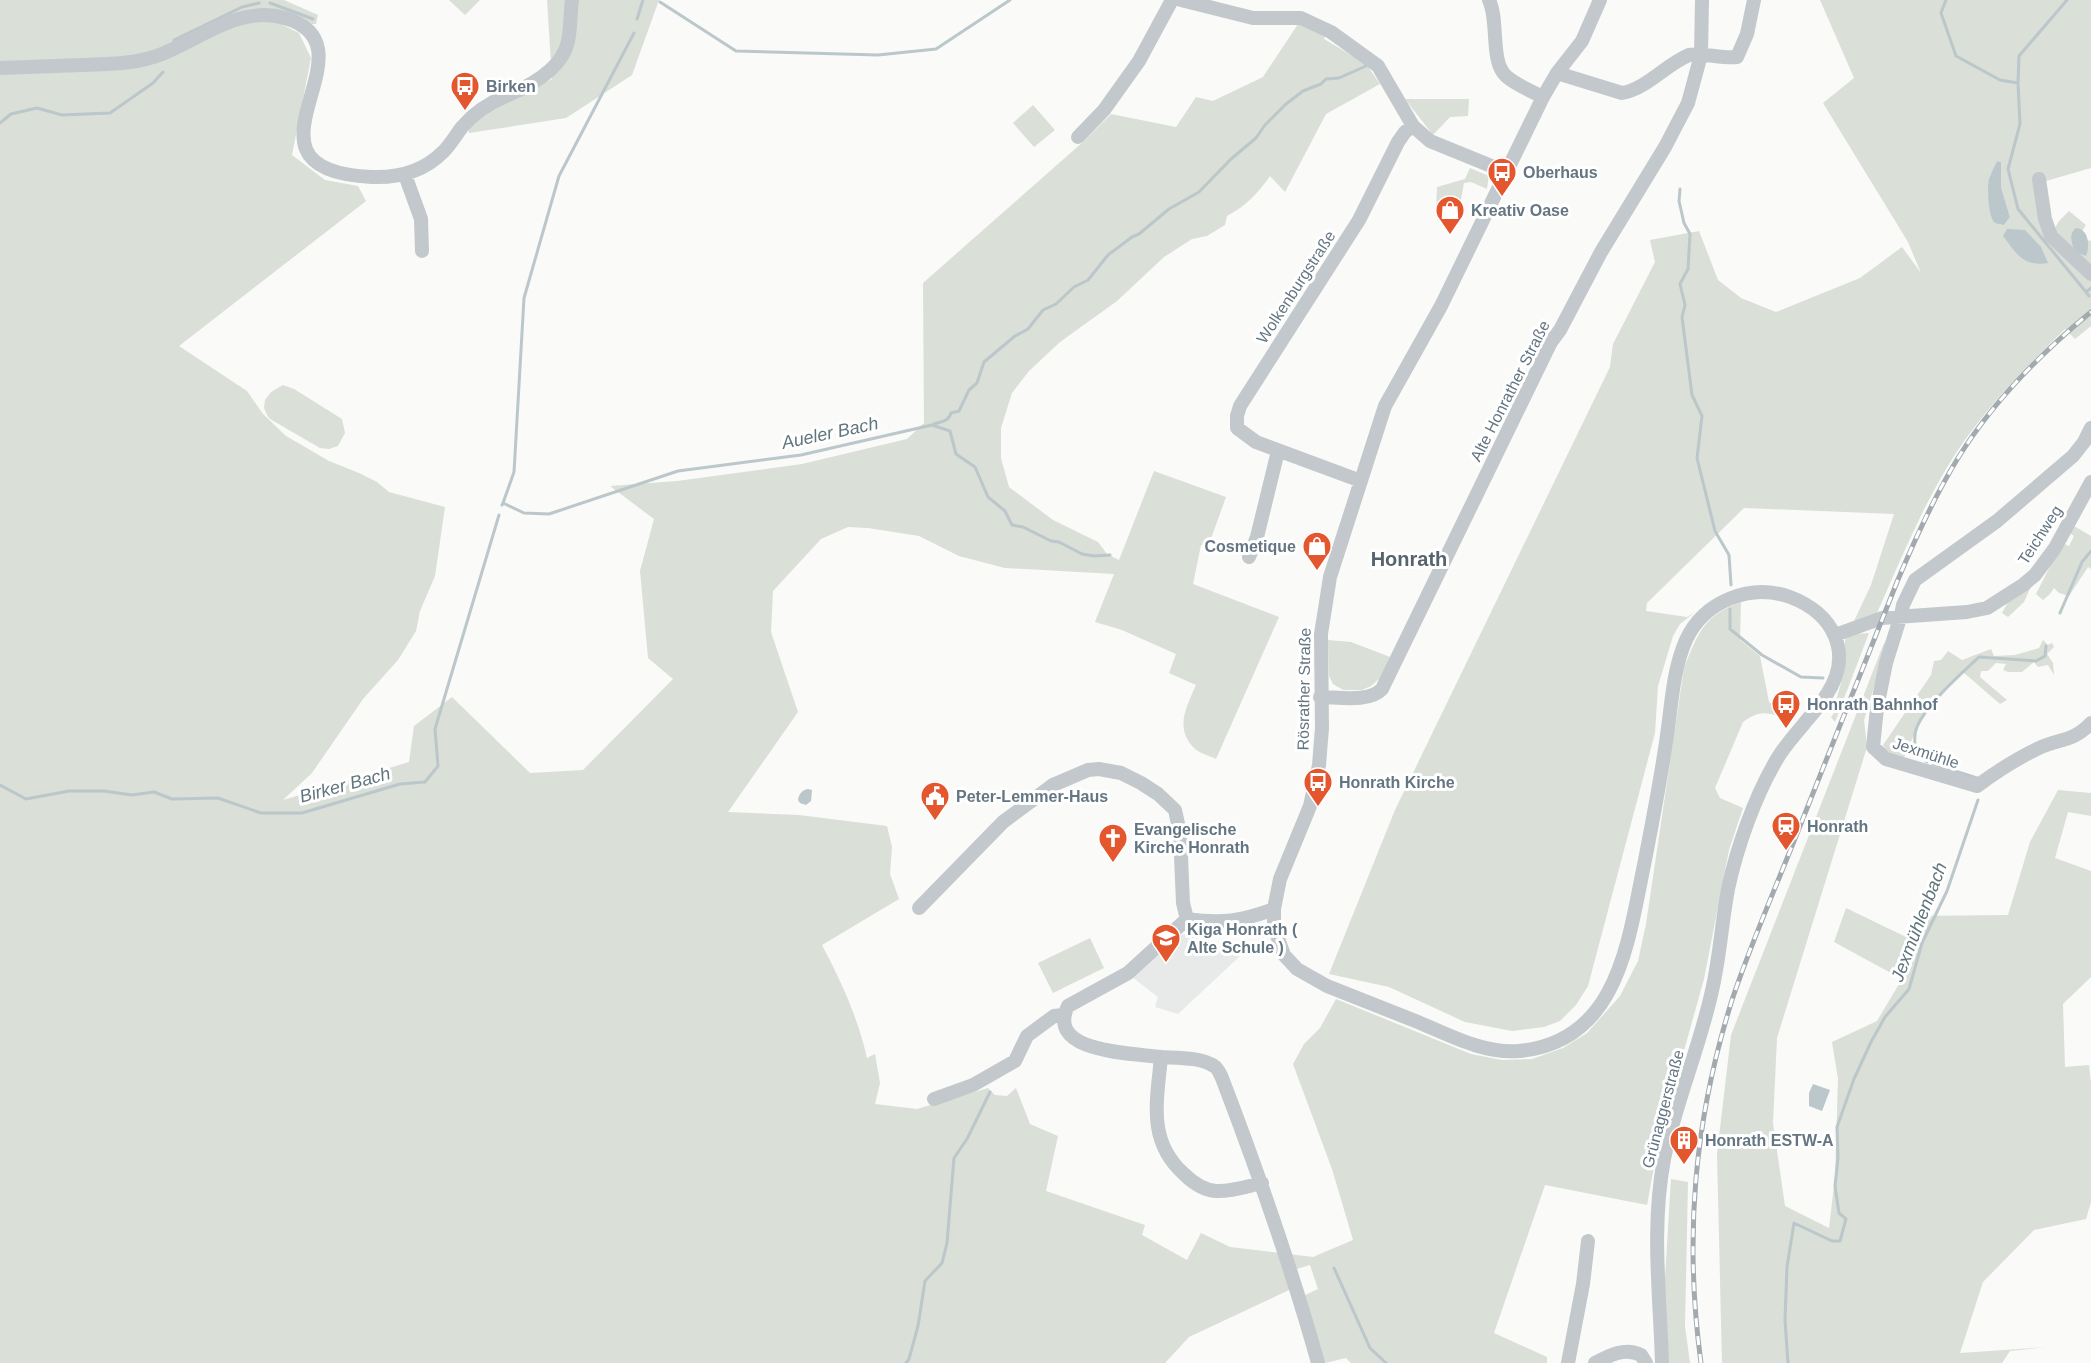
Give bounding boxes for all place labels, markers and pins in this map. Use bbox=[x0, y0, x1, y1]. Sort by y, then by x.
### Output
bus stop icon: Birken bbox=[449, 70, 481, 112]
place label: Birken bbox=[486, 78, 536, 95]
bus stop icon: Oberhaus bbox=[1486, 156, 1518, 198]
place label: Oberhaus bbox=[1523, 164, 1598, 181]
shop icon: Kreativ Oase bbox=[1434, 194, 1466, 236]
place label: Kreativ Oase bbox=[1471, 202, 1569, 219]
shop icon: Cosmetique bbox=[1301, 530, 1333, 572]
place label: Cosmetique bbox=[1204, 538, 1296, 555]
bus stop icon: Honrath Bahnhof bbox=[1770, 688, 1802, 730]
place label: Honrath Bahnhof bbox=[1807, 696, 1938, 713]
bus stop icon: Honrath Kirche bbox=[1302, 766, 1334, 808]
place label: Honrath Kirche bbox=[1339, 774, 1455, 791]
public building icon: Peter-Lemmer-Haus bbox=[919, 780, 951, 822]
place label: Peter-Lemmer-Haus bbox=[956, 788, 1108, 805]
station icon: Honrath bbox=[1770, 810, 1802, 852]
place label: Honrath bbox=[1807, 818, 1868, 835]
place label: Evangelische Kirche Honrath bbox=[1134, 821, 1250, 856]
church icon: Evangelische Kirche Honrath bbox=[1097, 822, 1129, 864]
place label: Kiga Honrath ( Alte Schule ) bbox=[1187, 921, 1298, 956]
school or university icon: Kiga Honrath ( Alte Schule ) bbox=[1150, 922, 1182, 964]
building icon: Honrath ESTW-A bbox=[1668, 1124, 1700, 1166]
place label: Honrath ESTW-A bbox=[1705, 1132, 1834, 1149]

